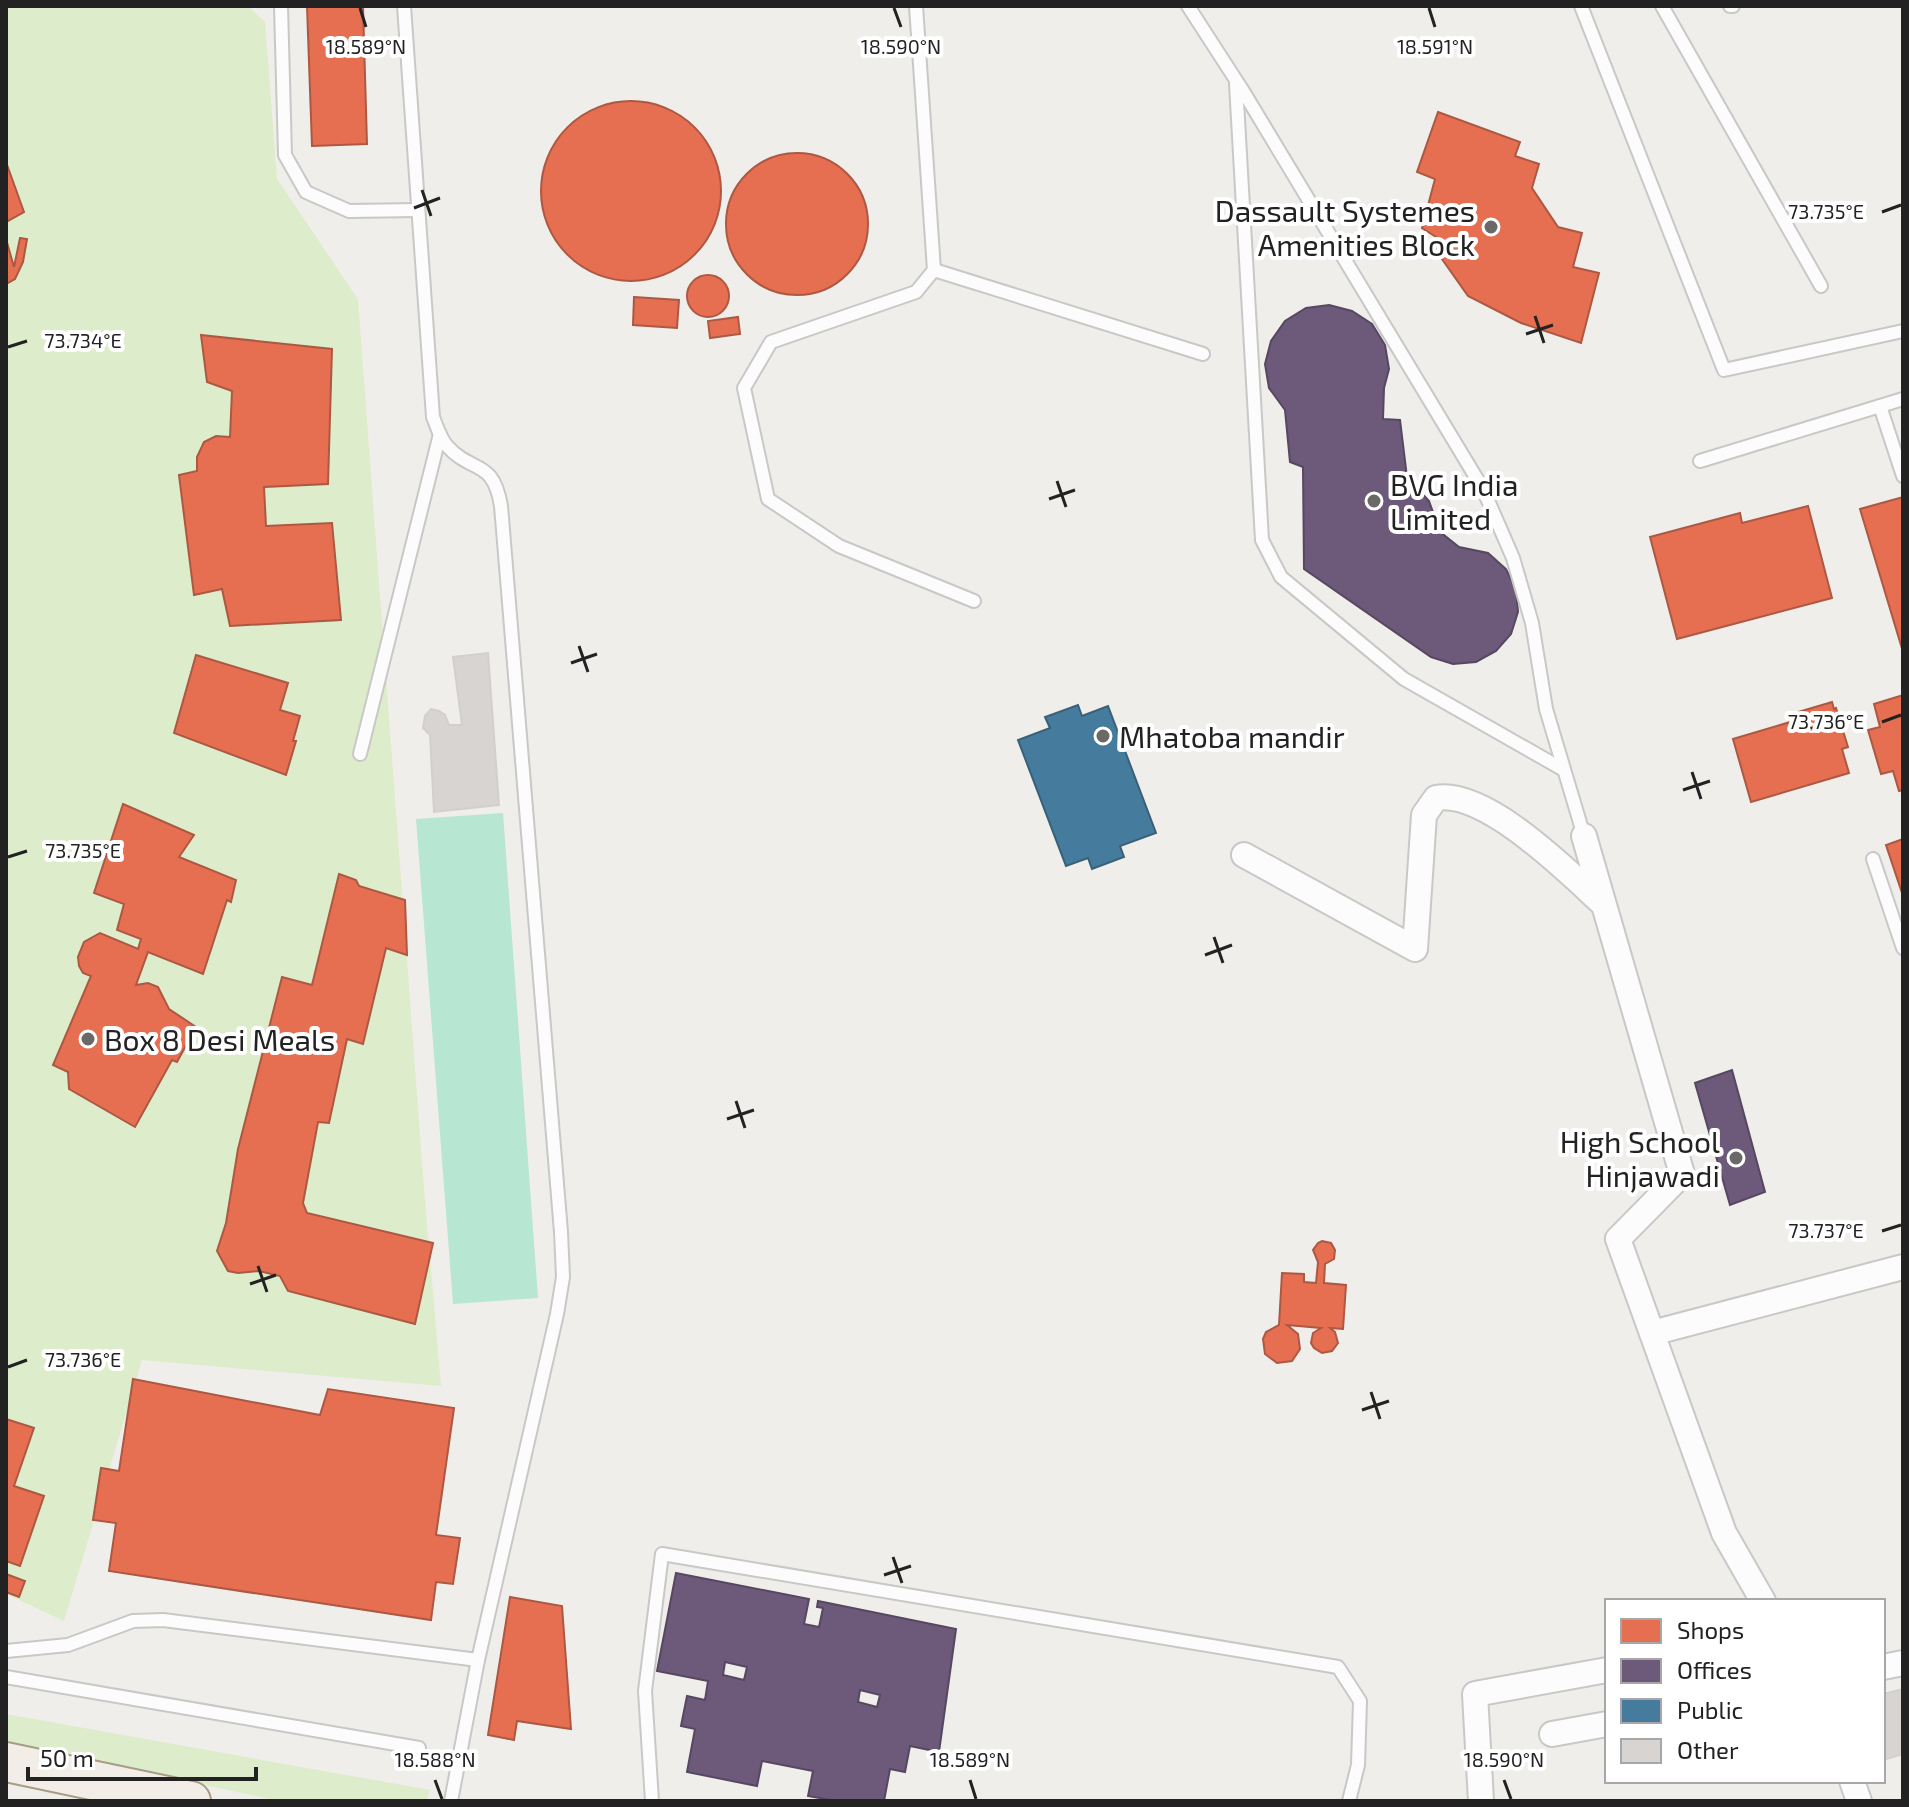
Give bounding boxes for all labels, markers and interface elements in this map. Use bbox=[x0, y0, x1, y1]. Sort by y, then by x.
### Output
text: 18.589°N bbox=[326, 34, 406, 58]
text: 18.590°N bbox=[861, 34, 941, 58]
text: 18.591°N bbox=[1397, 34, 1473, 58]
place label: Dassault Systemes Amenities Block bbox=[1215, 192, 1475, 262]
text: 73.735°E bbox=[1788, 199, 1864, 223]
marker: Dassault Systemes Amenities Block bbox=[1482, 218, 1500, 236]
text: 73.734°E bbox=[44, 328, 122, 352]
place label: BVG India Limited bbox=[1390, 466, 1518, 536]
marker: BVG India Limited bbox=[1365, 492, 1383, 510]
text: 73.736°E bbox=[1788, 709, 1864, 733]
place label: Mhatoba mandir bbox=[1119, 718, 1345, 754]
marker: Mhatoba mandir bbox=[1094, 727, 1112, 745]
text: 73.735°E bbox=[45, 838, 121, 862]
place label: Box 8 Desi Meals bbox=[104, 1021, 335, 1057]
marker: Box 8 Desi Meals bbox=[79, 1030, 97, 1048]
place label: High School Hinjawadi bbox=[1560, 1123, 1720, 1193]
marker: High School Hinjawadi bbox=[1727, 1149, 1745, 1167]
text: 73.737°E bbox=[1788, 1218, 1864, 1242]
text: 73.736°E bbox=[45, 1347, 121, 1371]
legend bbox=[1605, 1599, 1885, 1783]
text: Shops bbox=[1677, 1615, 1744, 1644]
text: Offices bbox=[1677, 1655, 1752, 1684]
text: Public bbox=[1677, 1695, 1743, 1724]
scale bar bbox=[28, 1731, 256, 1781]
text: Other bbox=[1677, 1735, 1739, 1764]
text: 50 m bbox=[40, 1743, 94, 1772]
text: 18.588°N bbox=[394, 1747, 476, 1771]
text: 18.589°N bbox=[930, 1747, 1010, 1771]
text: 18.590°N bbox=[1464, 1747, 1544, 1771]

